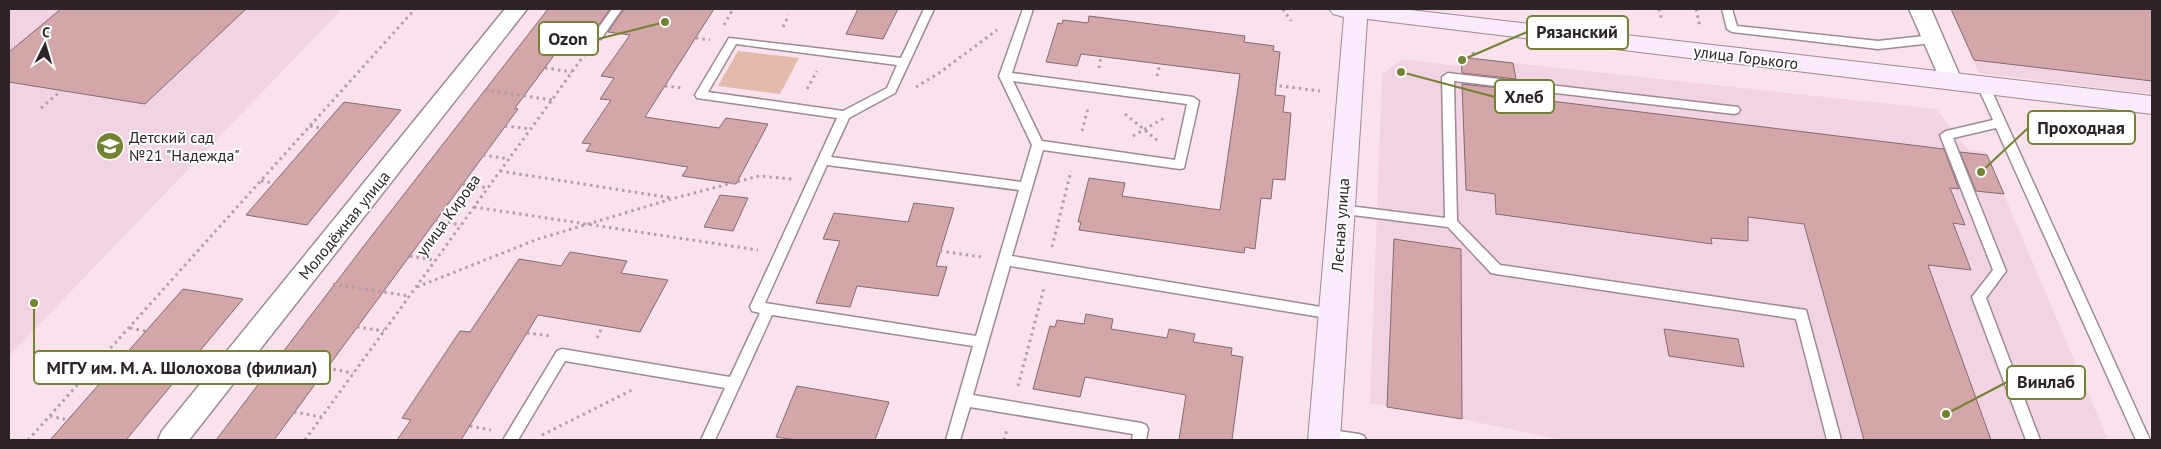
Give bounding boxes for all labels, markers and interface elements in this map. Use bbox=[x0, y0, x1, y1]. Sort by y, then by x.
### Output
callout: Рязанский bbox=[1527, 16, 1628, 49]
north arrow bbox=[20, 20, 70, 70]
text: Рязанский bbox=[1536, 20, 1618, 43]
callout: Ozon bbox=[539, 22, 598, 55]
text: С bbox=[41, 23, 51, 41]
text: Ozon bbox=[548, 27, 588, 50]
street label: улица Горького bbox=[1693, 41, 1799, 73]
callout: Хлеб bbox=[1495, 80, 1554, 113]
text: Хлеб bbox=[1504, 85, 1544, 108]
callout: Проходная bbox=[2028, 111, 2135, 144]
text: Проходная bbox=[2037, 116, 2125, 139]
place label: Детский сад №21 "Надежда" bbox=[129, 127, 240, 165]
school or university icon: Детский сад №21 "Надежда" bbox=[95, 131, 125, 161]
street label: Молодёжная улица bbox=[294, 167, 394, 283]
street label: улица Кирова bbox=[412, 170, 484, 260]
street label: Лесная улица bbox=[1327, 177, 1353, 274]
callout: МГГУ им. М. А. Шолохова (филиал) bbox=[34, 351, 330, 384]
text: МГГУ им. М. А. Шолохова (филиал) bbox=[47, 356, 317, 379]
callout: Винлаб bbox=[2007, 366, 2085, 399]
text: Винлаб bbox=[2017, 370, 2075, 393]

